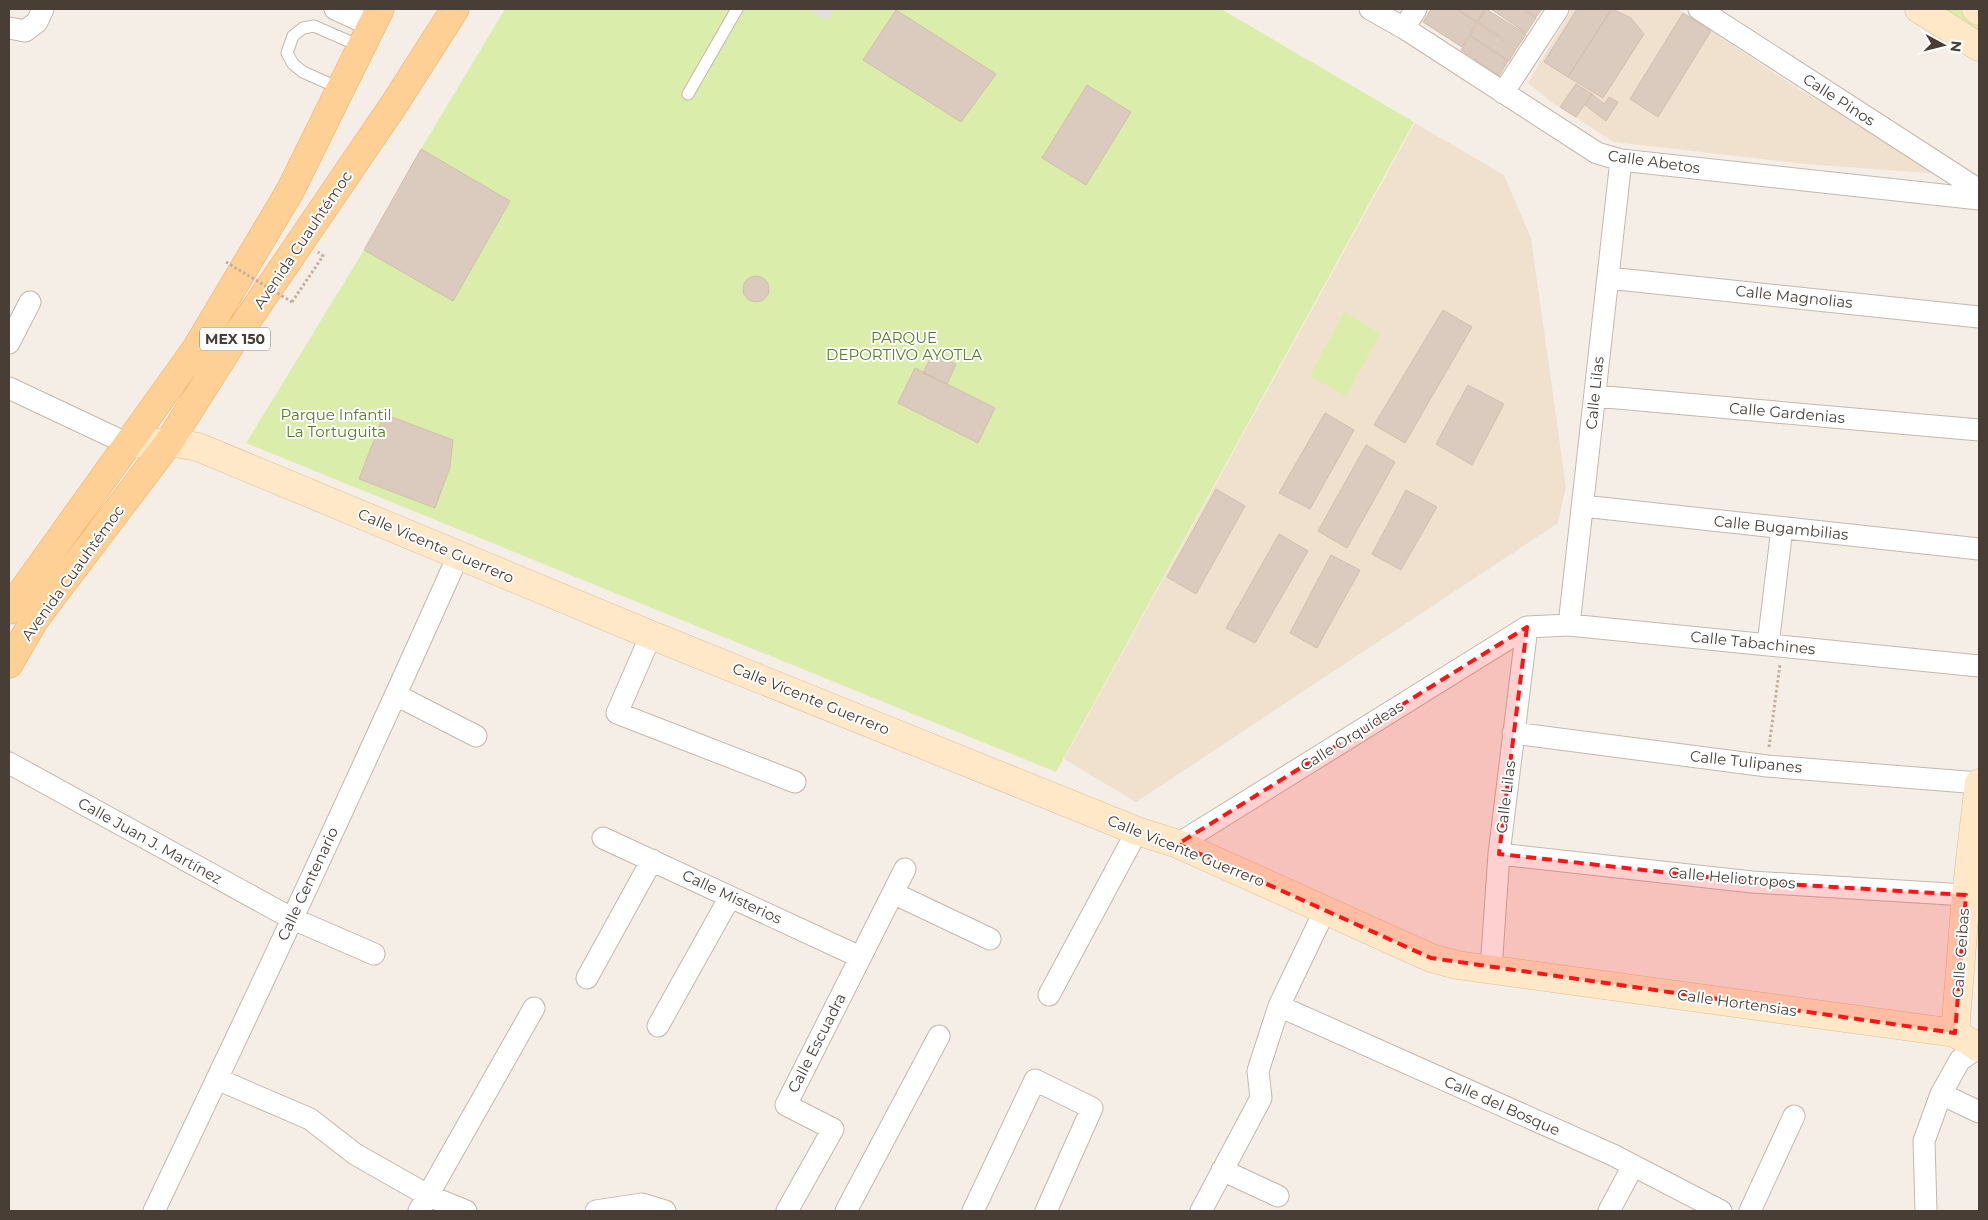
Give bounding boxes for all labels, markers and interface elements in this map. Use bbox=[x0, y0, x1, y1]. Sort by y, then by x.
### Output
north arrow bbox=[1918, 20, 1968, 70]
text: N bbox=[1946, 40, 1966, 53]
street label: Calle Pinos bbox=[1800, 69, 1879, 130]
street label: Calle Abetos bbox=[1607, 146, 1701, 177]
street label: Avenida Cuauhtémoc bbox=[249, 167, 356, 312]
street label: Calle Magnolias bbox=[1735, 281, 1854, 312]
road number: MEX 150 bbox=[200, 328, 270, 350]
park label: PARQUE DEPORTIVO AYOTLA bbox=[826, 328, 982, 364]
street label: Calle Lilas bbox=[1581, 355, 1608, 430]
street label: Calle Gardenias bbox=[1728, 398, 1846, 427]
park label: Parque Infantil La Tortuguita bbox=[280, 405, 392, 441]
street label: Avenida Cuauhtémoc bbox=[17, 501, 128, 644]
street label: Calle Vicente Guerrero bbox=[355, 504, 517, 587]
street label: Calle Bugambilias bbox=[1713, 511, 1849, 544]
street label: Calle Tabachines bbox=[1690, 626, 1816, 659]
street label: Calle Vicente Guerrero bbox=[730, 658, 893, 739]
street label: Calle Orquídeas bbox=[1297, 696, 1407, 775]
street label: Calle Tulipanes bbox=[1689, 746, 1803, 777]
street label: Calle Lilas bbox=[1492, 759, 1519, 835]
street label: Calle Juan J. Martínez bbox=[75, 793, 226, 888]
street label: Calle Vicente Guerrero bbox=[1105, 810, 1268, 891]
street label: Calle Centenario bbox=[273, 824, 342, 944]
street label: Calle Heliotropos bbox=[1668, 862, 1796, 893]
street label: Calle Misterios bbox=[679, 865, 785, 928]
street label: Calle Ceibas bbox=[1948, 907, 1973, 999]
street label: Calle Hortensias bbox=[1676, 985, 1798, 1020]
street label: Calle Escuadra bbox=[783, 990, 850, 1096]
street label: Calle del Bosque bbox=[1441, 1071, 1563, 1140]

